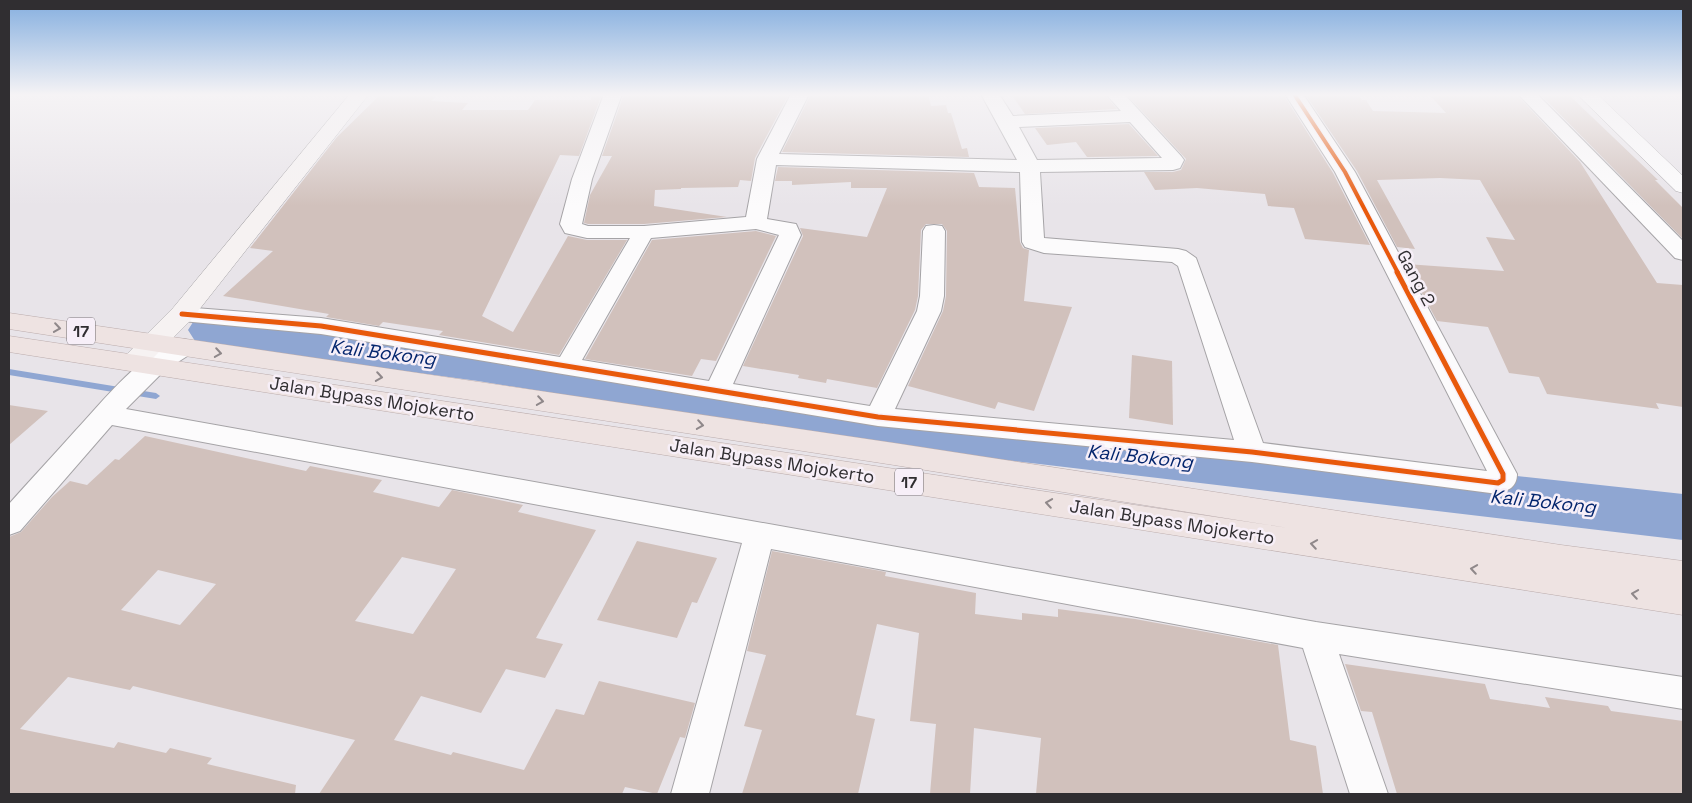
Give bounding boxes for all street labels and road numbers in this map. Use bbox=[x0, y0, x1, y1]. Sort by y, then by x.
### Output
street label: Gang 2 bbox=[1392, 246, 1441, 310]
road number: 17 bbox=[67, 318, 95, 344]
street label: Jalan Bypass Mojokerto bbox=[268, 371, 476, 426]
street label: Jalan Bypass Mojokerto bbox=[668, 433, 876, 488]
road number: 17 bbox=[895, 468, 923, 496]
street label: Jalan Bypass Mojokerto bbox=[1068, 494, 1276, 549]

